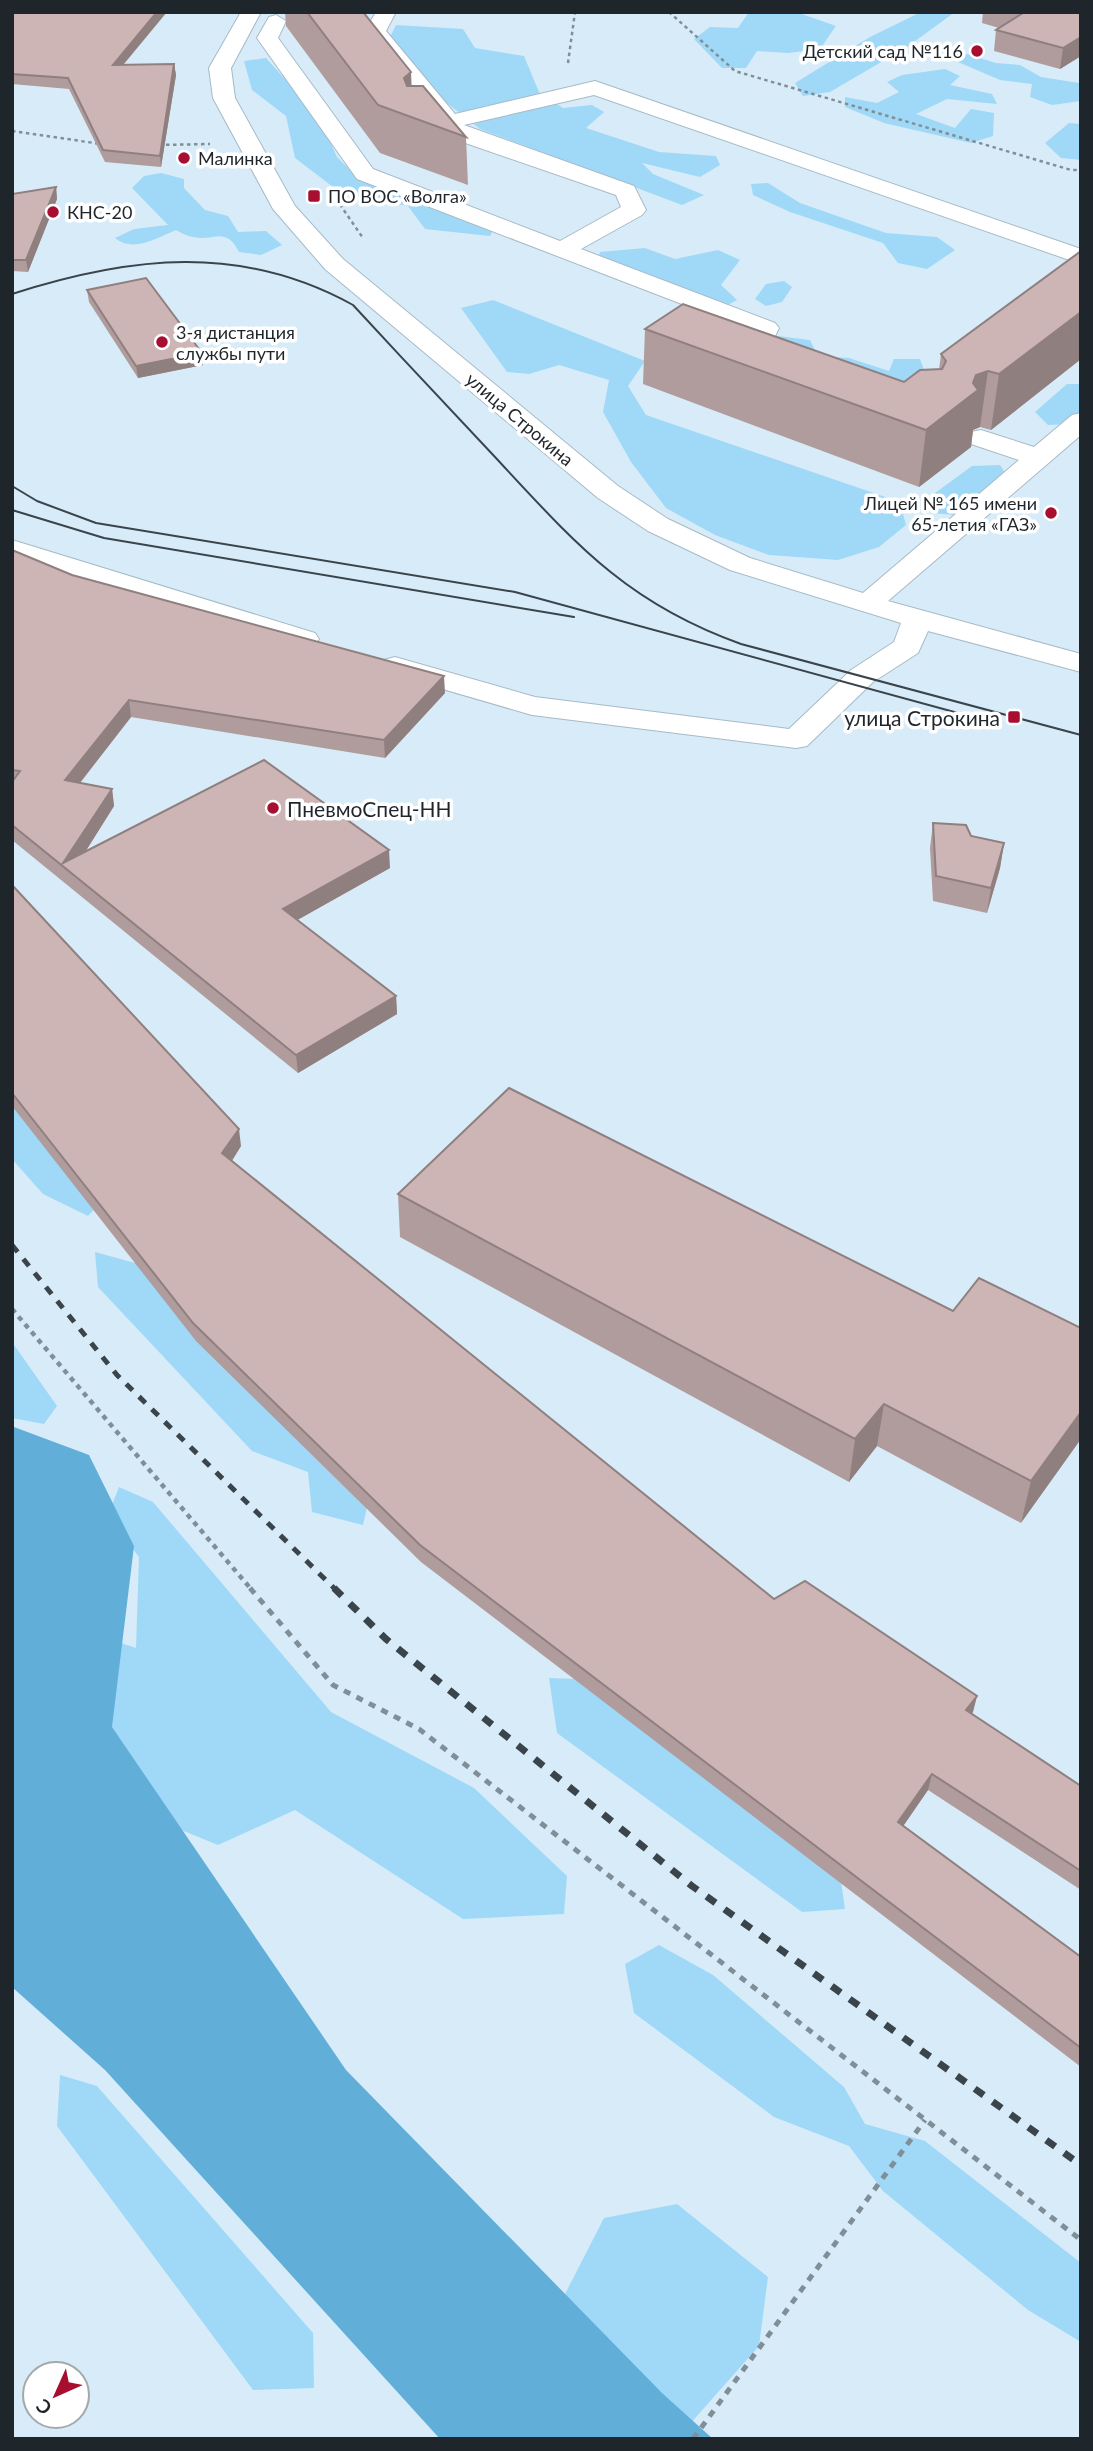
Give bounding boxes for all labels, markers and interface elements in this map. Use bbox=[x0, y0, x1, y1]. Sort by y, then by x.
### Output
place label: Детский сад №116 bbox=[803, 40, 963, 62]
marker: Детский сад №116 bbox=[969, 43, 985, 59]
place label: Малинка bbox=[198, 147, 273, 169]
marker: Малинка bbox=[176, 150, 192, 166]
place label: ПО ВОС «Волга» bbox=[328, 185, 467, 207]
marker: ПО ВОС «Волга» bbox=[306, 188, 322, 204]
place label: КНС-20 bbox=[67, 201, 132, 223]
marker: КНС-20 bbox=[45, 204, 61, 220]
place label: 3-я дистанция службы пути bbox=[176, 321, 295, 364]
marker: 3-я дистанция службы пути bbox=[154, 334, 170, 350]
street label: улица Строкина bbox=[462, 368, 578, 470]
place label: Лицей № 165 имени 65-летия «ГАЗ» bbox=[863, 492, 1037, 535]
marker: Лицей № 165 имени 65-летия «ГАЗ» bbox=[1043, 505, 1059, 521]
place label: улица Строкина bbox=[844, 705, 1000, 730]
marker: улица Строкина bbox=[1006, 709, 1022, 725]
place label: ПневмоСпец-НН bbox=[287, 796, 452, 821]
marker: ПневмоСпец-НН bbox=[265, 800, 281, 816]
north arrow bbox=[21, 2360, 91, 2430]
text: С bbox=[31, 2394, 56, 2420]

